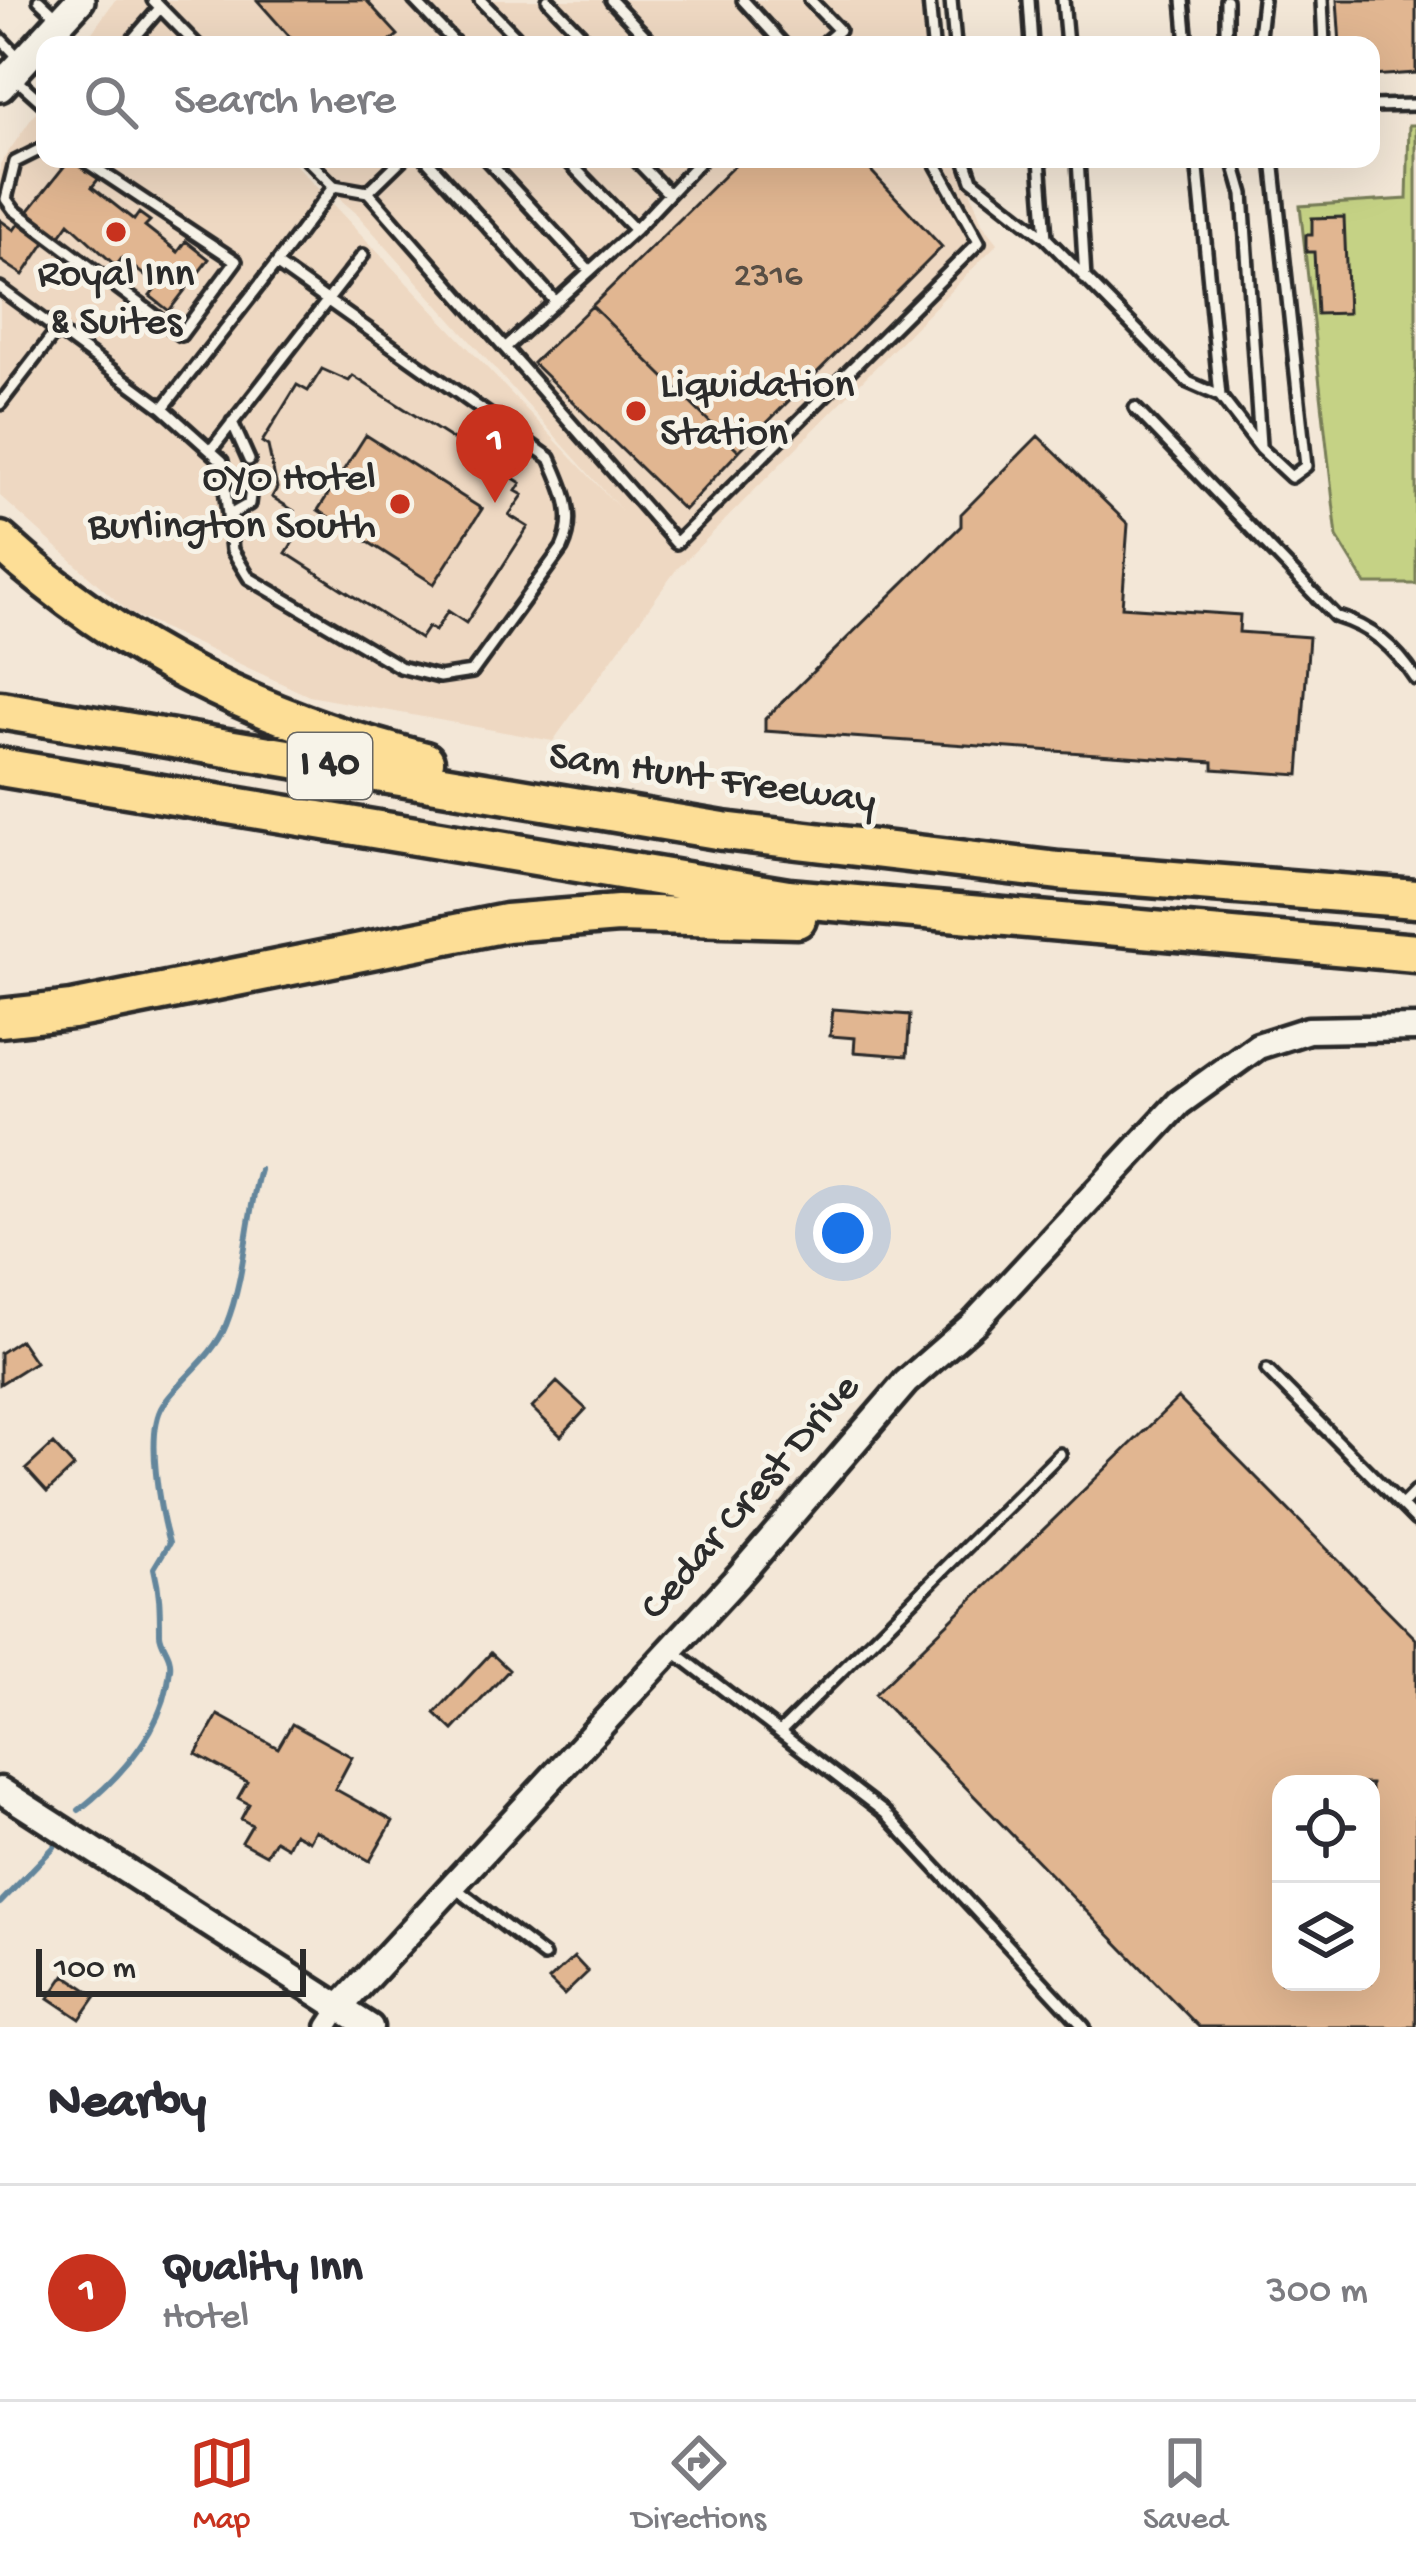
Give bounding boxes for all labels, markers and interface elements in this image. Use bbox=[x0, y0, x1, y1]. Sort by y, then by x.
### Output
search box bbox=[36, 36, 1380, 168]
icon: search bbox=[78, 69, 144, 135]
text: Search here bbox=[174, 76, 396, 129]
marker: Royal Inn & Suites bbox=[103, 219, 129, 245]
place label: Royal Inn & Suites bbox=[38, 252, 195, 349]
house number: 2316 bbox=[733, 256, 803, 299]
place label: Liquidation Station bbox=[660, 363, 854, 460]
marker: Liquidation Station bbox=[623, 398, 649, 424]
pin: 1 bbox=[456, 404, 534, 503]
place label: OYO Hotel Burlington South bbox=[87, 456, 376, 553]
marker: OYO Hotel Burlington South bbox=[387, 491, 413, 517]
road number: I 40 bbox=[288, 733, 372, 799]
street label: Sam Hunt Freeway bbox=[545, 734, 879, 828]
your location bbox=[813, 1203, 873, 1263]
street label: Cedar Crest Drive bbox=[632, 1365, 873, 1632]
map controls bbox=[1272, 1775, 1380, 1991]
button: locate bbox=[1272, 1775, 1380, 1883]
button: layers bbox=[1272, 1883, 1380, 1991]
scale bar bbox=[36, 1943, 306, 1996]
text: 100 m bbox=[54, 1951, 136, 1989]
text: Nearby bbox=[48, 2075, 206, 2135]
text: Quality Inn bbox=[162, 2243, 363, 2296]
text: 1 bbox=[79, 2270, 95, 2316]
text: 300 m bbox=[1267, 2270, 1368, 2316]
text: Hotel bbox=[162, 2296, 249, 2342]
tab: Map bbox=[189, 2430, 255, 2540]
tab: Directions bbox=[632, 2430, 766, 2540]
tab: Saved bbox=[1143, 2430, 1227, 2540]

